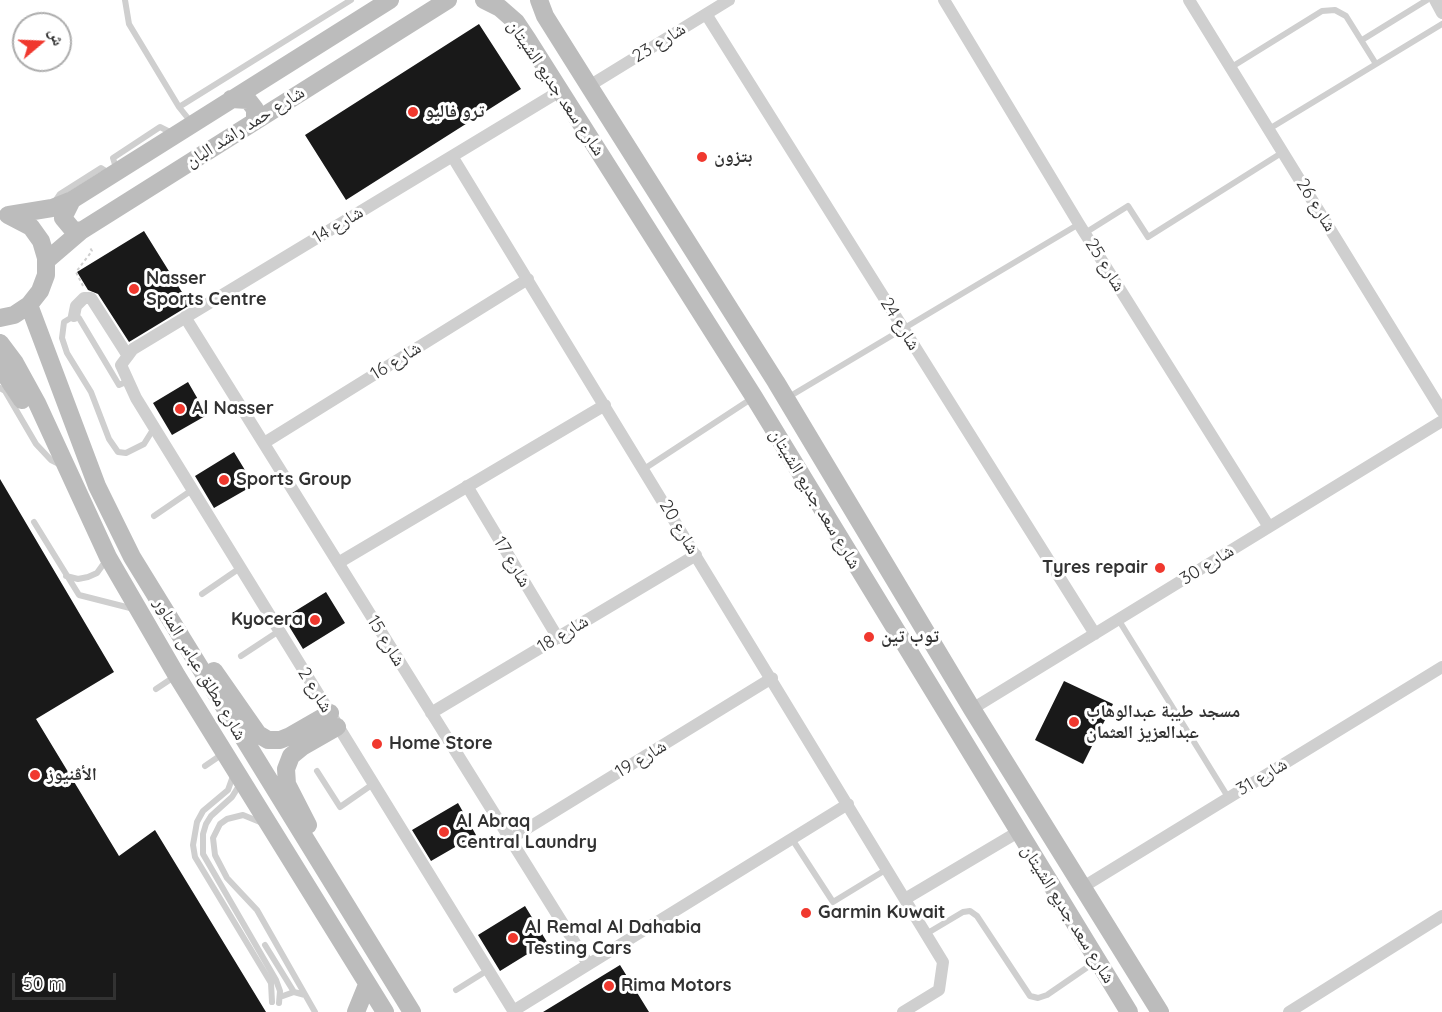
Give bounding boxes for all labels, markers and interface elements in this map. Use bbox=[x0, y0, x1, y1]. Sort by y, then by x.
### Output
north arrow bbox=[12, 12, 72, 72]
street label: شارع سعد جديع الشيتان bbox=[502, 16, 610, 160]
street label: شارع 23 bbox=[628, 18, 690, 68]
text: ش bbox=[45, 25, 69, 48]
street label: شارع حمد راشد البان bbox=[181, 82, 309, 172]
place label: ترو فاليو bbox=[425, 101, 484, 123]
marker: ترو فاليو bbox=[406, 105, 420, 119]
place label: بتزون bbox=[714, 146, 752, 168]
marker: بتزون bbox=[695, 150, 709, 164]
street label: شارع 26 bbox=[1291, 174, 1341, 236]
street label: شارع 14 bbox=[309, 202, 367, 248]
street label: شارع 25 bbox=[1080, 234, 1130, 296]
place label: Nasser Sports Centre bbox=[146, 268, 267, 310]
marker: Nasser Sports Centre bbox=[127, 282, 141, 296]
street label: شارع 24 bbox=[875, 294, 925, 354]
street label: شارع 16 bbox=[367, 337, 425, 385]
place label: Al Nasser bbox=[192, 398, 274, 420]
marker: Al Nasser bbox=[173, 402, 187, 416]
street label: شارع سعد جديع الشيتان bbox=[765, 425, 865, 573]
place label: Sports Group bbox=[236, 469, 352, 491]
marker: Sports Group bbox=[217, 473, 231, 487]
street label: شارع 20 bbox=[654, 496, 704, 558]
street label: شارع 17 bbox=[489, 533, 535, 591]
street label: شارع 30 bbox=[1176, 540, 1238, 590]
place label: Tyres repair bbox=[1042, 557, 1148, 579]
marker: Tyres repair bbox=[1153, 561, 1167, 575]
street label: شارع مطلق عباس المناور bbox=[149, 594, 251, 744]
place label: Kyocera bbox=[231, 609, 303, 631]
street label: شارع 18 bbox=[534, 610, 592, 658]
street label: شارع 15 bbox=[362, 612, 410, 670]
marker: Kyocera bbox=[308, 613, 322, 627]
place label: توب تين bbox=[881, 626, 939, 648]
marker: توب تين bbox=[862, 630, 876, 644]
street label: شارع 2 bbox=[293, 663, 337, 717]
place label: مسجد طيبة عبدالوهاب عبدالعزيز العثمان bbox=[1086, 701, 1240, 744]
marker: مسجد طيبة عبدالوهاب عبدالعزيز العثمان bbox=[1067, 715, 1081, 729]
place label: Home Store bbox=[389, 733, 493, 755]
street label: شارع 19 bbox=[612, 735, 670, 783]
marker: Home Store bbox=[370, 737, 384, 751]
street label: شارع 31 bbox=[1233, 754, 1291, 800]
place label: الأڤنيوز bbox=[47, 764, 97, 786]
marker: الأڤنيوز bbox=[28, 768, 42, 782]
place label: Al Abraq Central Laundry bbox=[456, 811, 597, 854]
marker: Al Abraq Central Laundry bbox=[437, 825, 451, 839]
street label: شارع سعد جديع الشيتان bbox=[1017, 841, 1119, 987]
place label: Garmin Kuwait bbox=[818, 902, 945, 924]
marker: Garmin Kuwait bbox=[799, 906, 813, 920]
place label: Al Remal Al Dahabia Testing Cars bbox=[525, 917, 701, 960]
marker: Al Remal Al Dahabia Testing Cars bbox=[506, 931, 520, 945]
scale bar bbox=[15, 961, 118, 999]
text: 50 m bbox=[23, 972, 65, 995]
place label: Rima Motors bbox=[621, 975, 732, 997]
marker: Rima Motors bbox=[602, 979, 616, 993]

